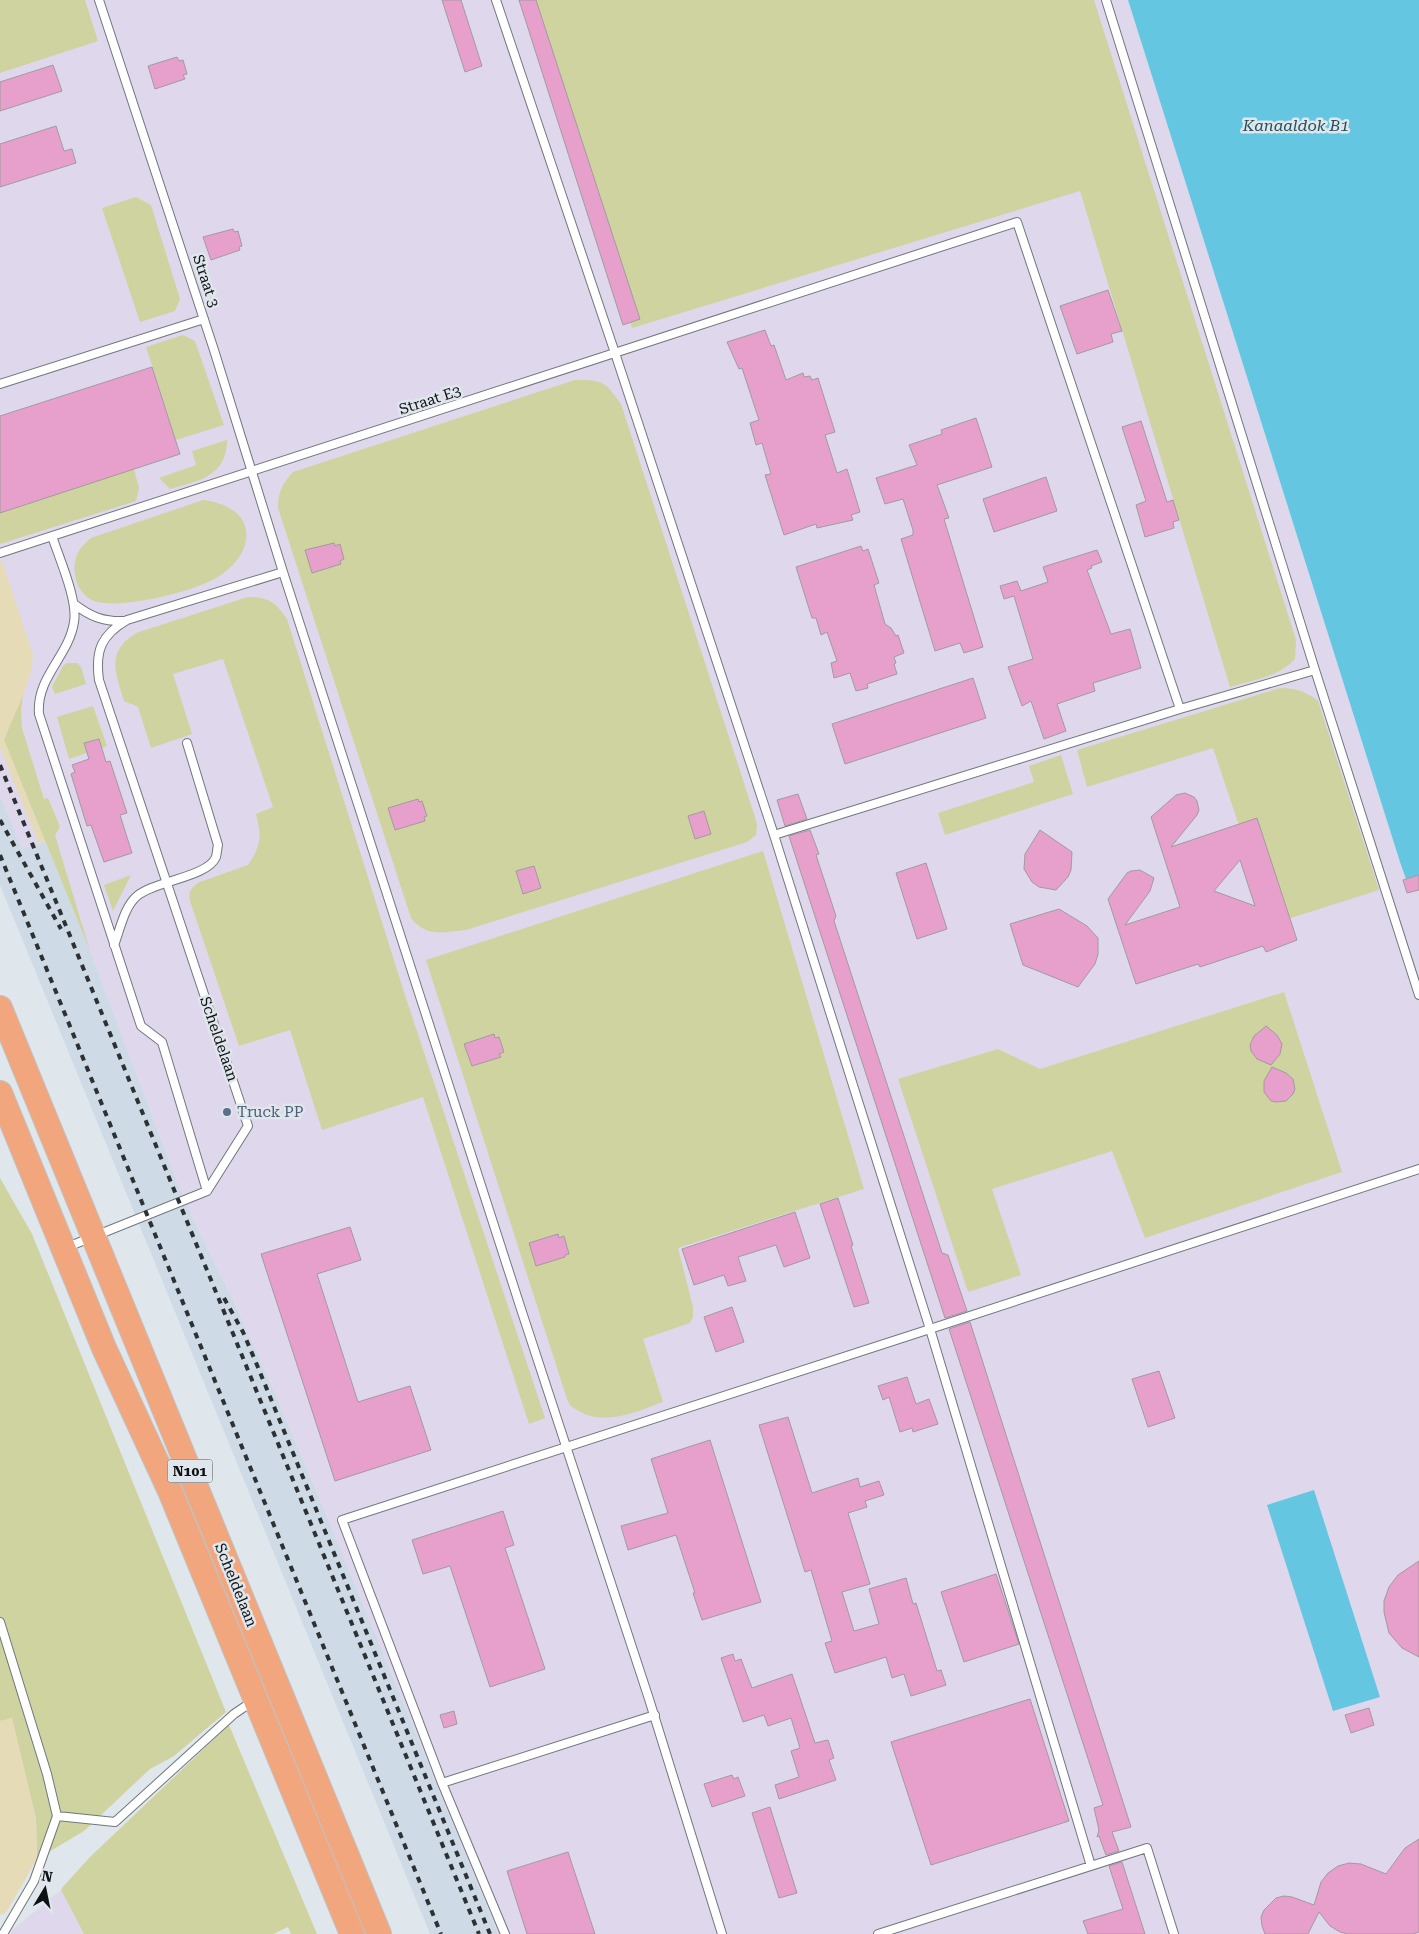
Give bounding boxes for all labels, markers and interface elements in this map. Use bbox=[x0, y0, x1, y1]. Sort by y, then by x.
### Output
water label: Kanaaldok B1 bbox=[1242, 116, 1349, 135]
street label: Straat 3 bbox=[189, 252, 223, 310]
street label: Straat E3 bbox=[397, 382, 463, 418]
street label: Scheldelaan bbox=[196, 994, 242, 1084]
place label: Truck PP bbox=[237, 1103, 304, 1121]
marker: Truck PP bbox=[221, 1106, 233, 1118]
road number: N101 bbox=[168, 1460, 212, 1482]
street label: Scheldelaan bbox=[211, 1541, 261, 1630]
north arrow bbox=[20, 1864, 70, 1914]
text: N bbox=[41, 1867, 54, 1885]

